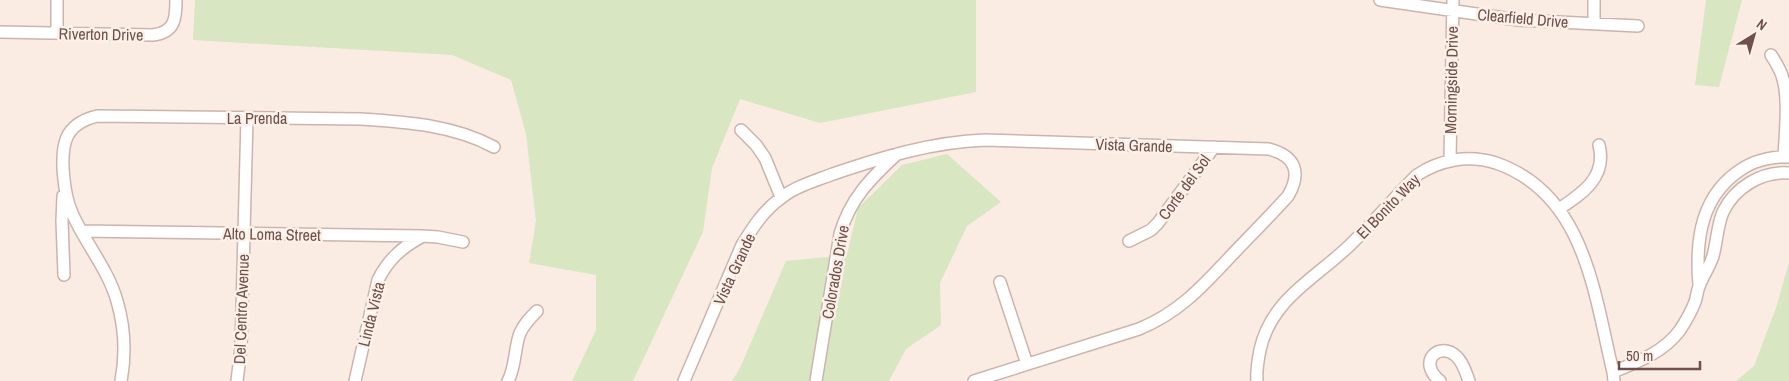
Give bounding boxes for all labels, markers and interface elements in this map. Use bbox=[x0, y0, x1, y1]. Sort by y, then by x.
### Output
street label: Clearfield Drive bbox=[1477, 3, 1569, 33]
north arrow bbox=[1729, 10, 1779, 60]
text: N bbox=[1753, 15, 1771, 34]
street label: Riverton Drive bbox=[59, 22, 143, 46]
street label: Morningside Drive bbox=[1439, 26, 1463, 134]
street label: La Prenda bbox=[227, 107, 288, 129]
street label: Vista Grande bbox=[1095, 133, 1173, 157]
street label: Corte del Sol bbox=[1153, 150, 1215, 224]
street label: El Bonito Way bbox=[1351, 168, 1425, 243]
street label: Alto Loma Street bbox=[222, 222, 321, 246]
street label: Colorados Drive bbox=[816, 223, 854, 321]
street label: Vista Grande bbox=[708, 229, 760, 309]
street label: Del Centro Avenue bbox=[228, 254, 254, 364]
street label: Linda Vista bbox=[352, 279, 390, 349]
scale bar bbox=[1619, 338, 1700, 370]
text: 50 m bbox=[1626, 345, 1653, 366]

